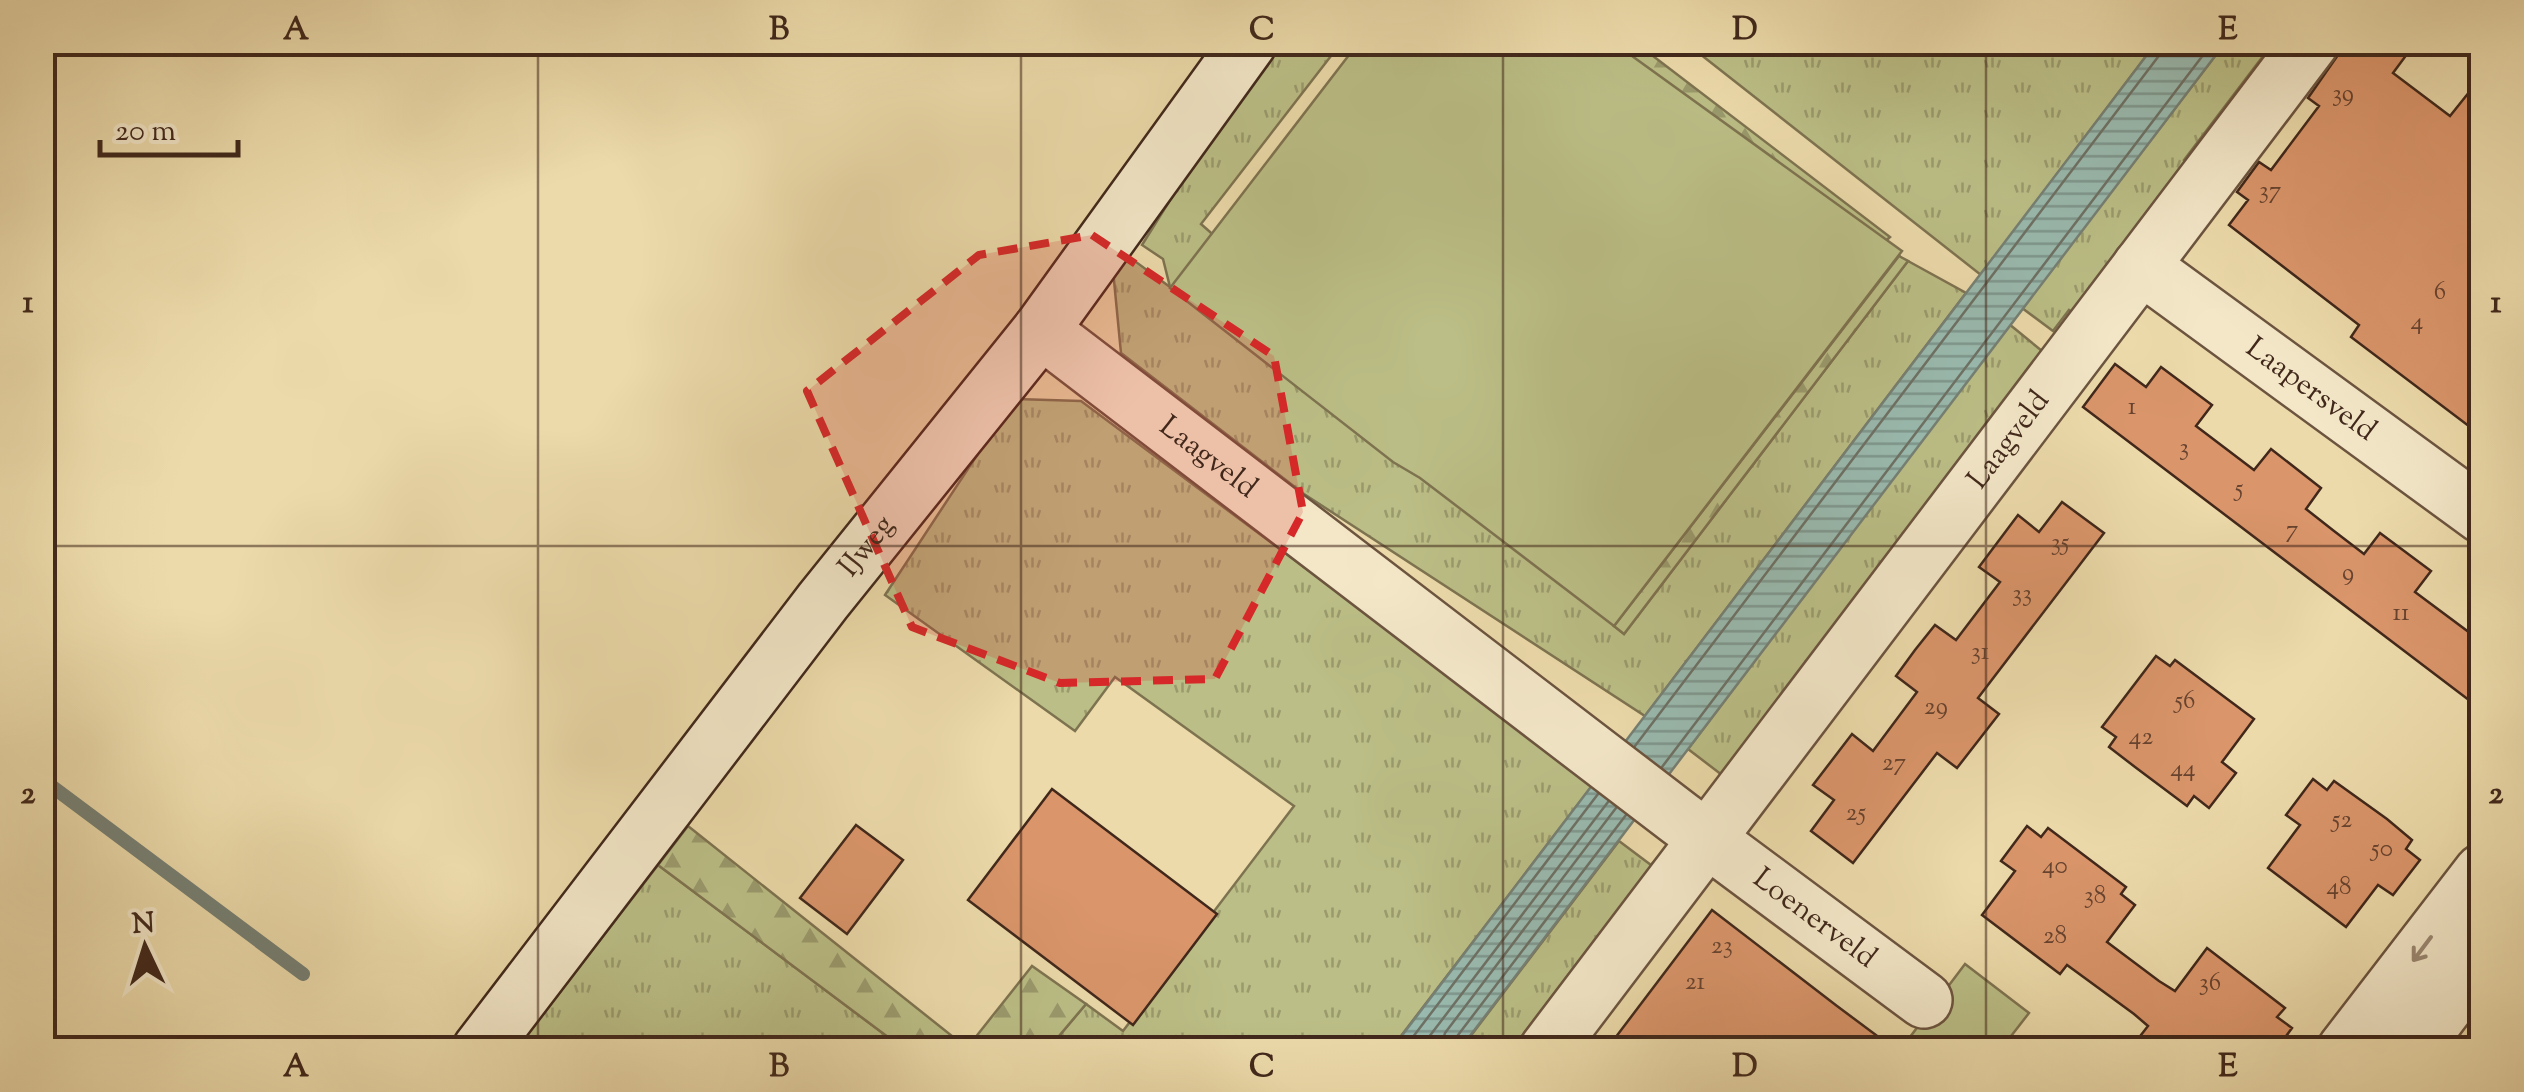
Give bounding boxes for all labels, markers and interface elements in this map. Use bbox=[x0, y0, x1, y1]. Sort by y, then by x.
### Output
text: A bbox=[283, 8, 309, 54]
text: B bbox=[769, 8, 789, 54]
text: C bbox=[1249, 8, 1275, 54]
text: D bbox=[1732, 8, 1758, 54]
text: E bbox=[2218, 8, 2238, 54]
house number: 39 bbox=[2332, 77, 2354, 113]
scale bar bbox=[100, 95, 238, 157]
text: 20 m bbox=[115, 111, 176, 154]
house number: 37 bbox=[2259, 174, 2282, 210]
house number: 6 bbox=[2434, 275, 2446, 311]
text: 1 bbox=[23, 281, 34, 327]
text: 1 bbox=[2491, 281, 2502, 327]
house number: 4 bbox=[2411, 305, 2423, 341]
street label: Laapersveld bbox=[2236, 327, 2385, 452]
street label: Laagveld bbox=[1958, 382, 2061, 499]
house number: 1 bbox=[2128, 390, 2136, 426]
street label: Laagveld bbox=[1150, 406, 1266, 509]
house number: 3 bbox=[2179, 431, 2189, 467]
house number: 5 bbox=[2233, 472, 2244, 508]
street label: IJweg bbox=[829, 506, 905, 587]
house number: 7 bbox=[2286, 513, 2299, 549]
house number: 35 bbox=[2051, 526, 2070, 562]
house number: 9 bbox=[2342, 556, 2354, 592]
house number: 33 bbox=[2012, 577, 2032, 613]
house number: 11 bbox=[2392, 596, 2410, 632]
house number: 31 bbox=[1971, 635, 1989, 671]
house number: 56 bbox=[2173, 684, 2195, 720]
house number: 29 bbox=[1924, 690, 1948, 726]
house number: 42 bbox=[2129, 720, 2153, 756]
house number: 27 bbox=[1882, 746, 1907, 782]
house number: 44 bbox=[2170, 752, 2196, 788]
text: 2 bbox=[21, 772, 36, 818]
text: 2 bbox=[2489, 772, 2504, 818]
house number: 25 bbox=[1846, 796, 1867, 832]
house number: 52 bbox=[2330, 803, 2352, 839]
house number: 50 bbox=[2369, 832, 2393, 868]
house number: 40 bbox=[2042, 849, 2068, 885]
street label: Loenerveld bbox=[1744, 858, 1885, 979]
house number: 48 bbox=[2326, 870, 2352, 906]
house number: 38 bbox=[2084, 879, 2106, 915]
north arrow bbox=[95, 897, 195, 997]
text: N bbox=[131, 904, 156, 946]
house number: 28 bbox=[2043, 919, 2067, 955]
house number: 23 bbox=[1711, 929, 1733, 965]
one-way arrow bbox=[2412, 935, 2433, 962]
house number: 21 bbox=[1685, 965, 1705, 1001]
house number: 36 bbox=[2199, 966, 2221, 1002]
text: A bbox=[283, 1045, 309, 1091]
text: B bbox=[769, 1045, 789, 1091]
text: C bbox=[1249, 1045, 1275, 1091]
text: D bbox=[1732, 1045, 1758, 1091]
text: E bbox=[2218, 1045, 2238, 1091]

